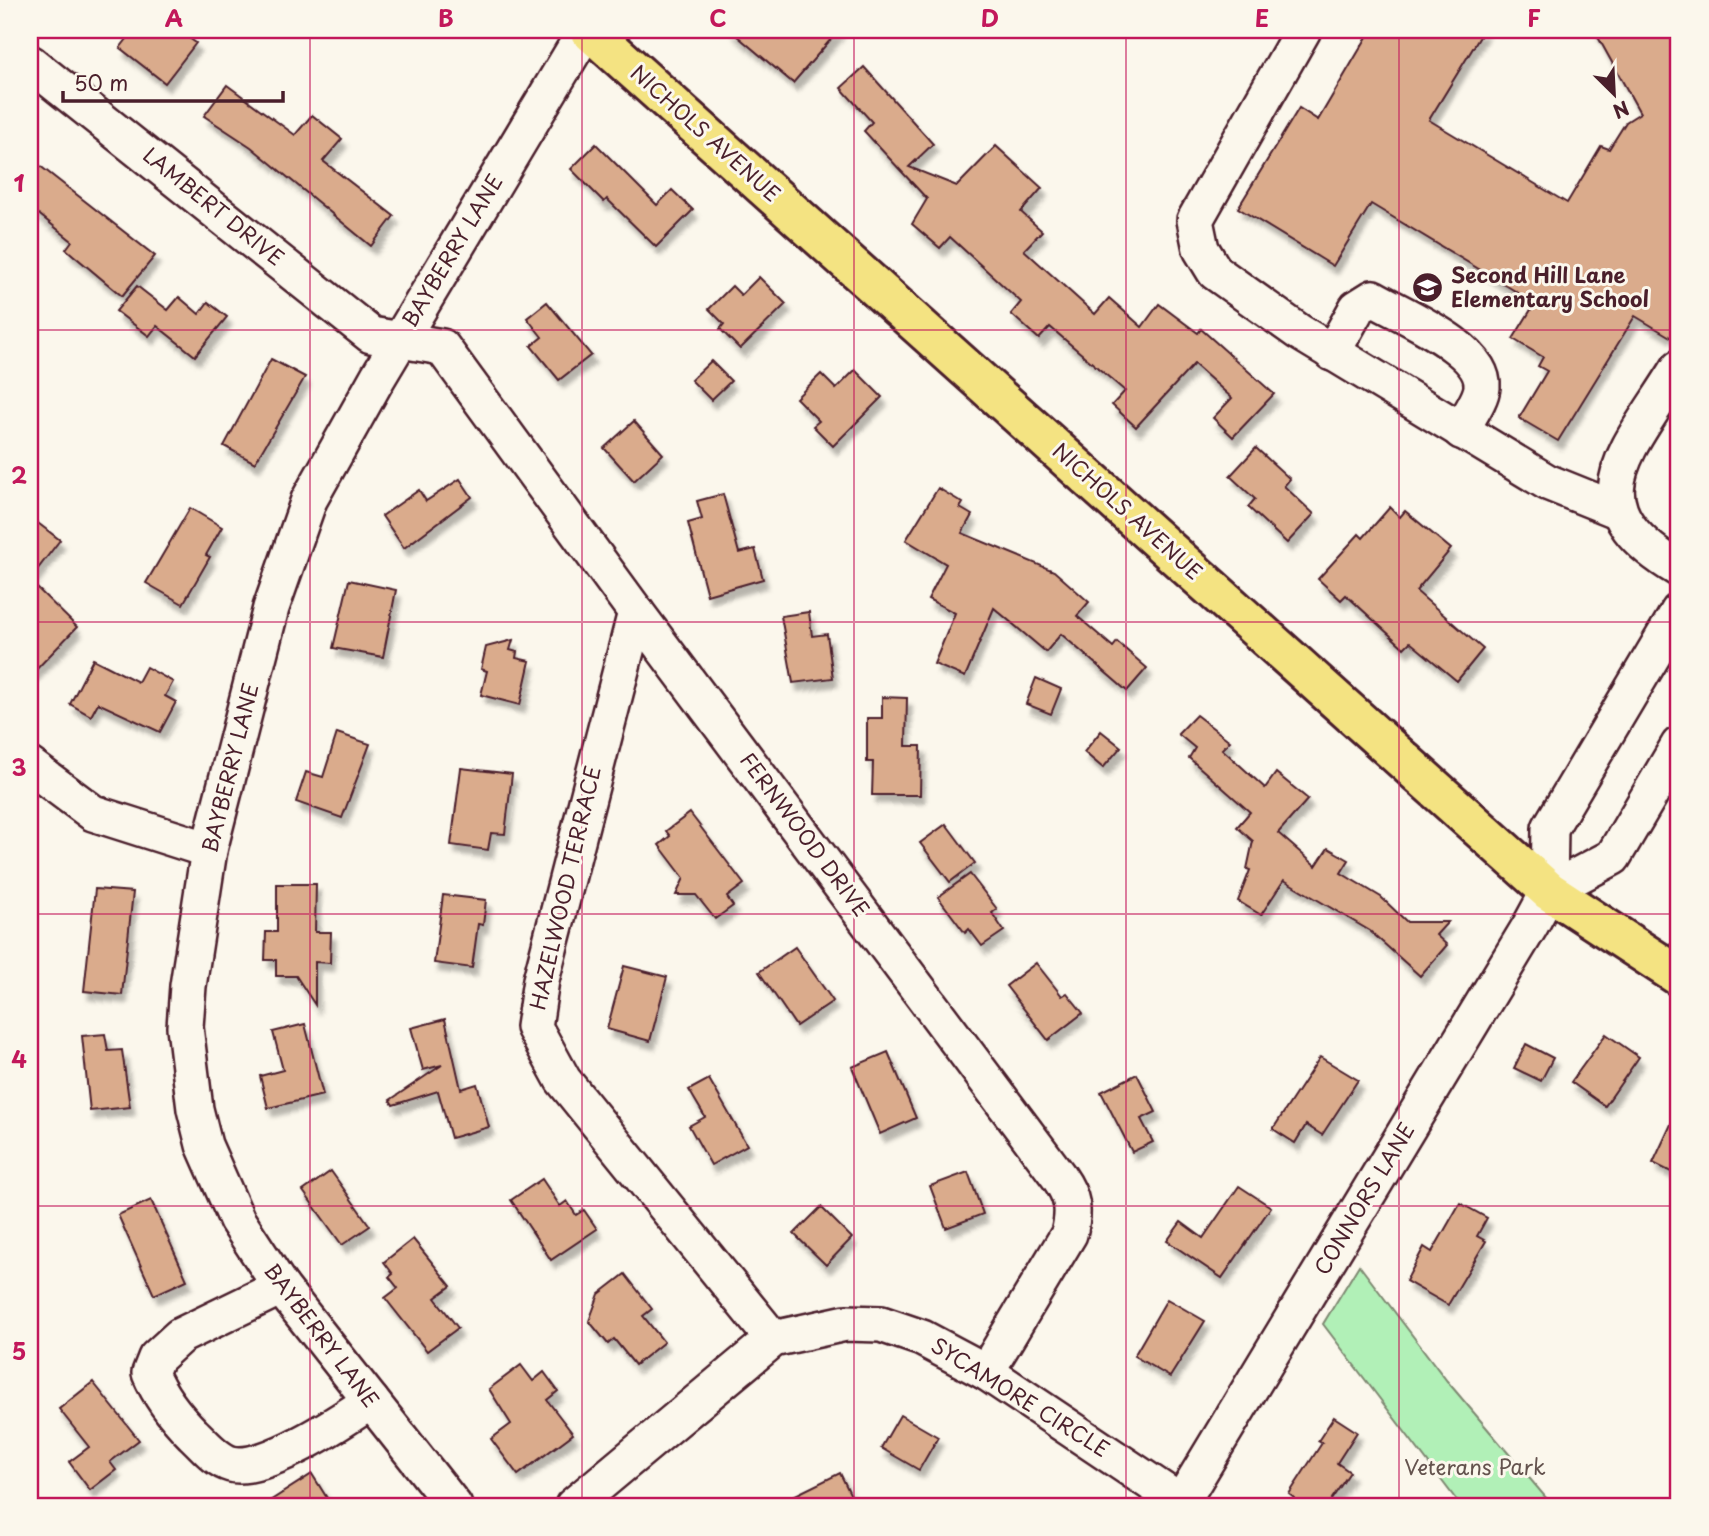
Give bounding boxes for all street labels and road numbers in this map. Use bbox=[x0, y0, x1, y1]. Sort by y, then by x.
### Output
street label: NICHOLS AVENUE bbox=[624, 56, 788, 209]
street label: LAMBERT DRIVE bbox=[137, 138, 292, 272]
street label: BAYBERRY LANE bbox=[393, 167, 510, 333]
street label: NICHOLS AVENUE bbox=[1046, 434, 1210, 587]
street label: BAYBERRY LANE bbox=[193, 679, 266, 856]
street label: FERNWOOD DRIVE bbox=[733, 745, 878, 923]
street label: HAZELWOOD TERRACE bbox=[520, 762, 608, 1013]
street label: CONNORS LANE bbox=[1305, 1116, 1421, 1280]
street label: BAYBERRY LANE bbox=[258, 1256, 388, 1414]
street label: SYCAMORE CIRCLE bbox=[926, 1328, 1117, 1464]

